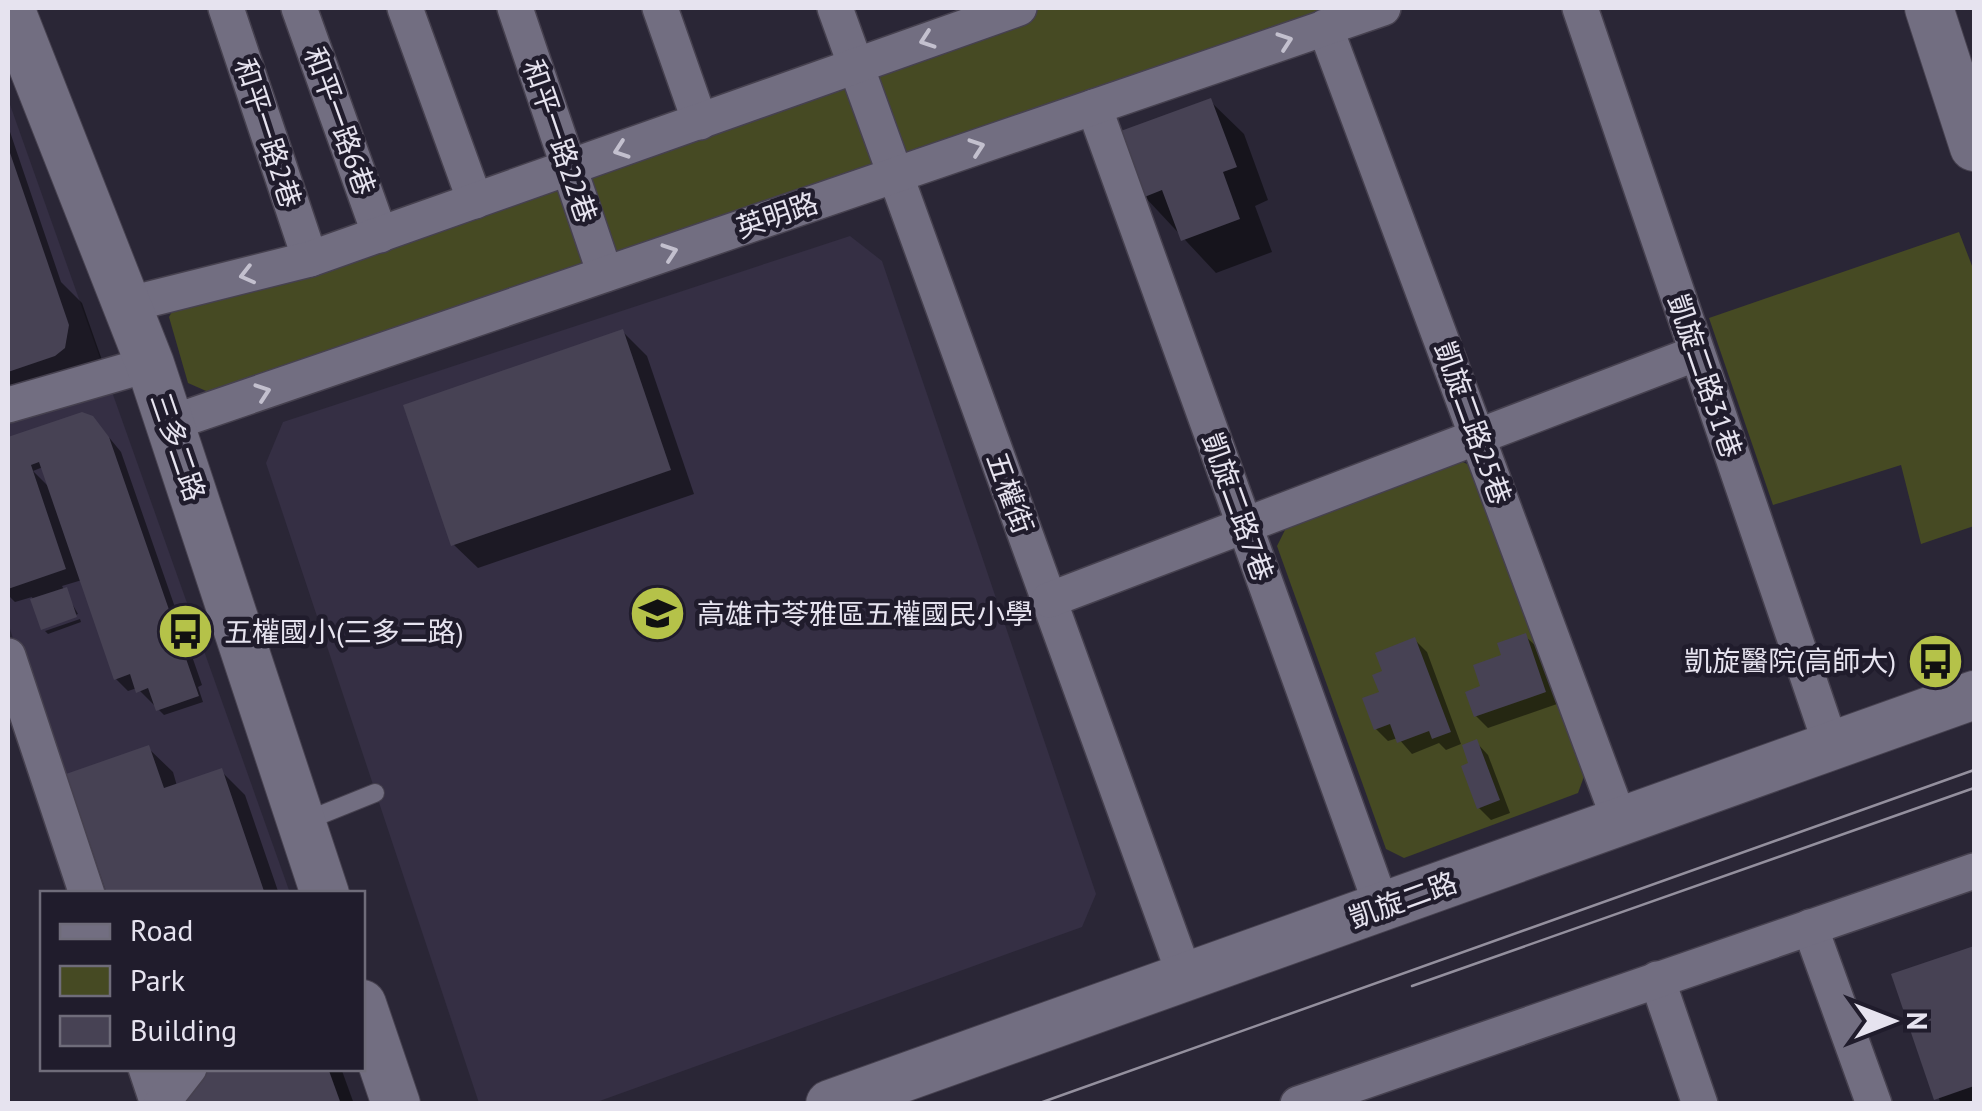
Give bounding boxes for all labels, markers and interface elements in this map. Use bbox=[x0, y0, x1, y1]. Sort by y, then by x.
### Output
one-way arrow bbox=[919, 28, 936, 49]
one-way arrow bbox=[1275, 33, 1292, 53]
street label: 和平一路6巷 bbox=[297, 42, 384, 200]
street label: 和平一路2巷 bbox=[227, 53, 310, 212]
street label: 和平一路22巷 bbox=[515, 54, 606, 227]
one-way arrow bbox=[613, 138, 630, 159]
one-way arrow bbox=[968, 138, 985, 158]
street label: 英明路 bbox=[731, 183, 823, 246]
one-way arrow bbox=[660, 243, 677, 263]
one-way arrow bbox=[239, 263, 256, 284]
street label: 凱旋二路31巷 bbox=[1660, 289, 1751, 462]
street label: 凱旋二路25巷 bbox=[1427, 336, 1520, 509]
one-way arrow bbox=[254, 383, 271, 404]
street label: 三多二路 bbox=[143, 388, 214, 506]
street label: 凱旋二路7巷 bbox=[1195, 428, 1282, 586]
street label: 五權街 bbox=[979, 447, 1042, 539]
school or university icon: 高雄市苓雅區五權國民小學 bbox=[628, 584, 688, 644]
place label: 高雄市苓雅區五權國民小學 bbox=[697, 595, 1033, 632]
bus stop icon: 五權國小(三多二路) bbox=[155, 602, 215, 662]
place label: 五權國小(三多二路) bbox=[224, 613, 464, 650]
bus stop icon: 凱旋醫院(高師大) bbox=[1905, 631, 1965, 691]
place label: 凱旋醫院(高師大) bbox=[1684, 642, 1896, 679]
street label: 凱旋二路 bbox=[1344, 863, 1462, 936]
legend bbox=[40, 891, 365, 1071]
text: Road bbox=[130, 910, 194, 949]
text: Park bbox=[130, 960, 186, 999]
north arrow bbox=[1842, 971, 1942, 1071]
text: Building bbox=[130, 1010, 237, 1049]
text: N bbox=[1899, 1012, 1936, 1030]

